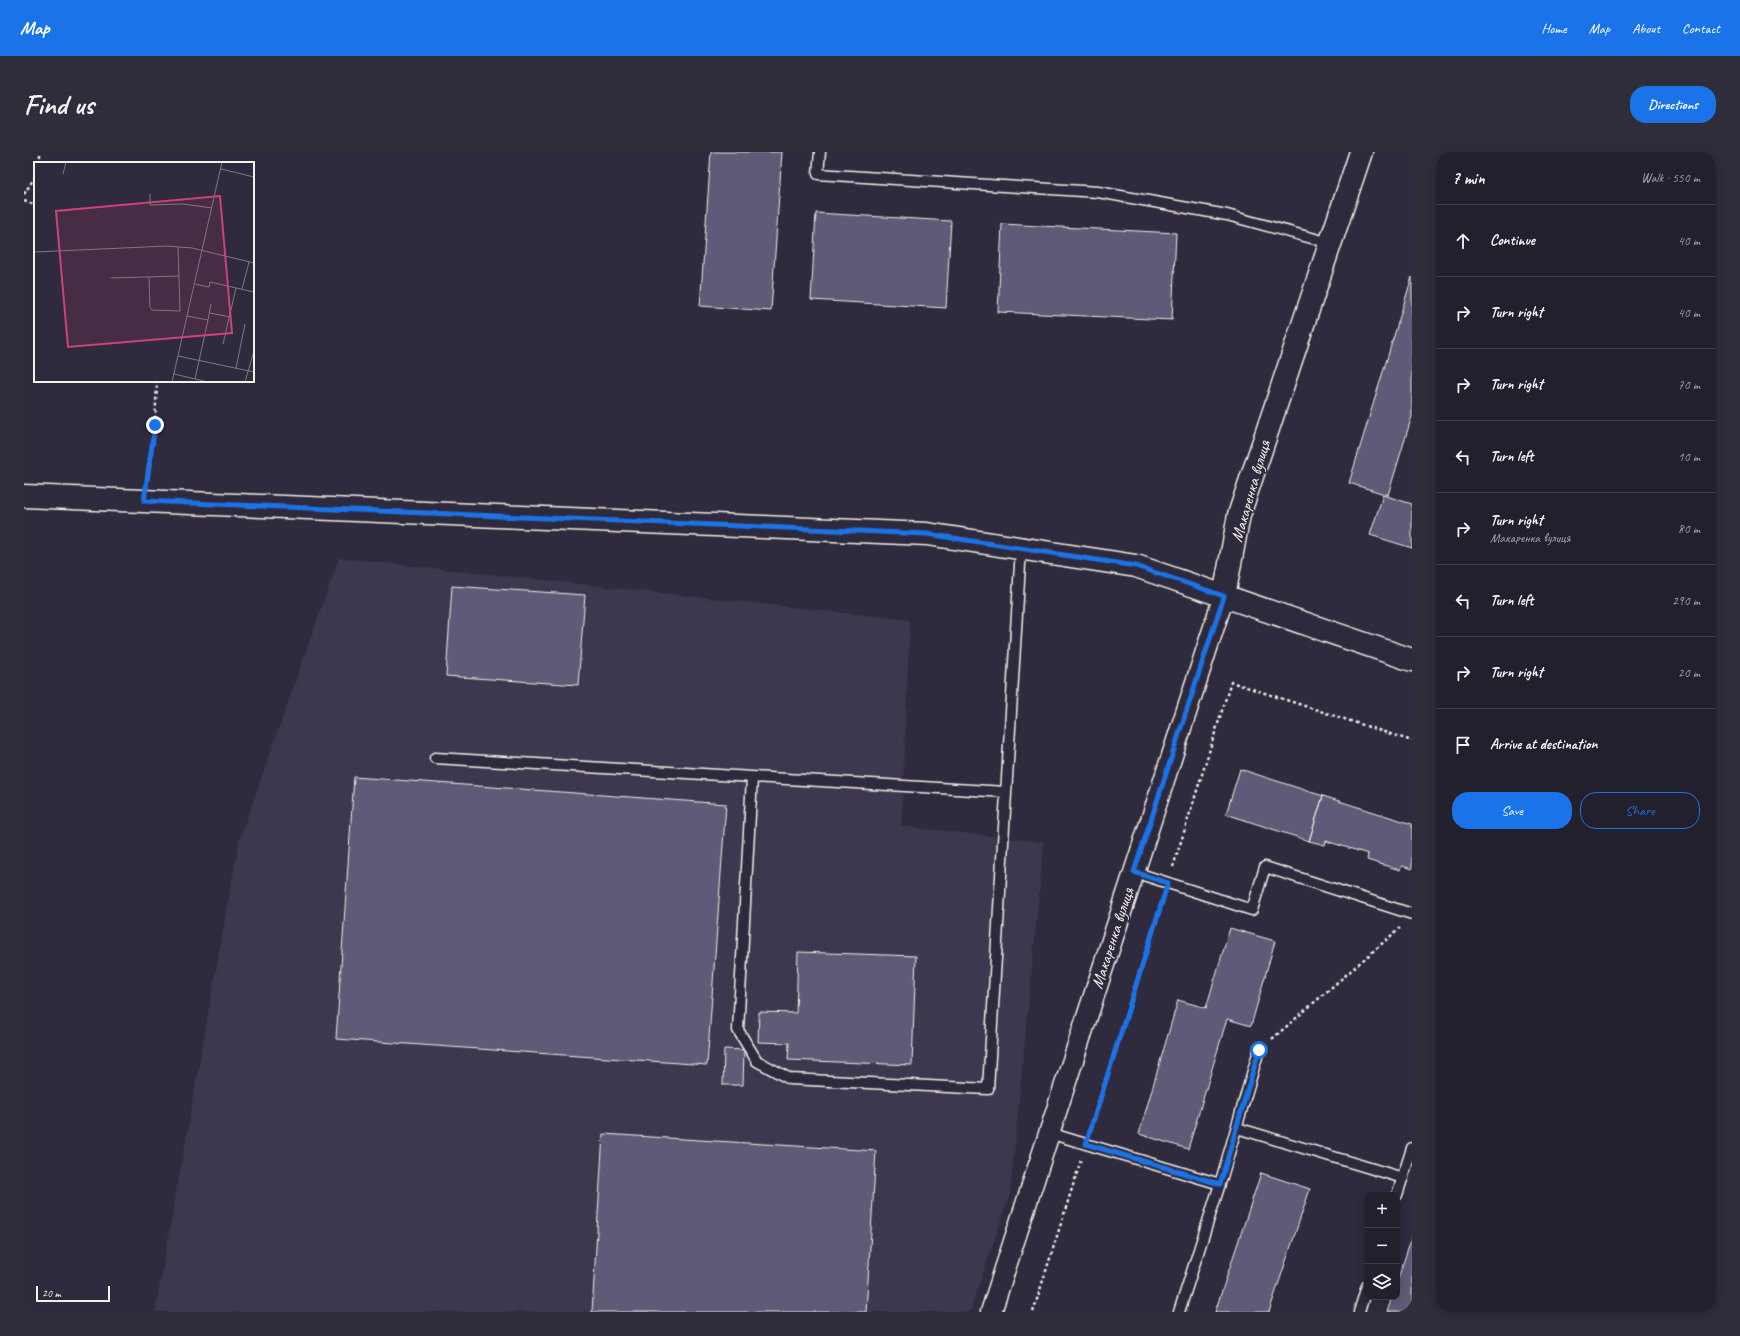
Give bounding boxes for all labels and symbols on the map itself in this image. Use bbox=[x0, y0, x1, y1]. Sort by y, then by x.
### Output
inset map bbox=[34, 162, 254, 382]
route end bbox=[146, 416, 164, 434]
street label: Макаренка вулиця bbox=[1226, 437, 1275, 544]
street label: Макаренка вулиця bbox=[1086, 884, 1139, 991]
route start bbox=[1250, 1041, 1268, 1059]
scale bar bbox=[36, 1284, 110, 1303]

